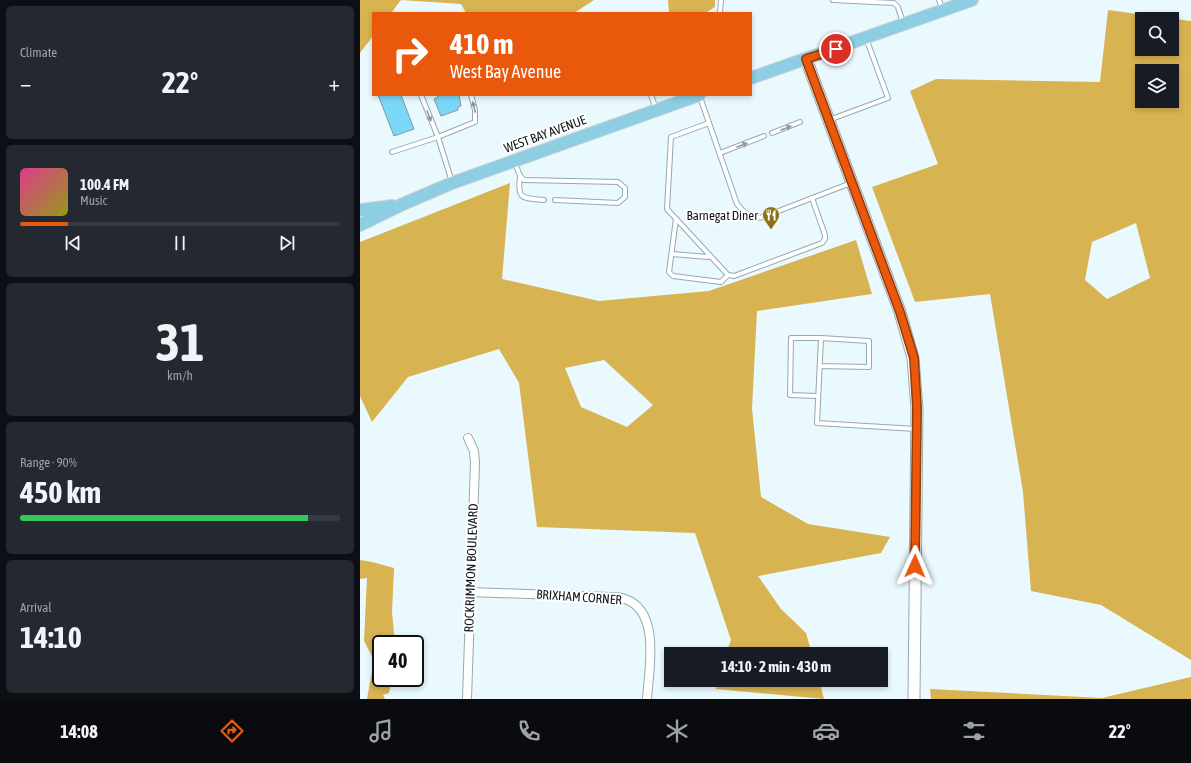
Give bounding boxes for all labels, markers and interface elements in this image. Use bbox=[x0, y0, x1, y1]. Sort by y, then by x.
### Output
map controls bbox=[1135, 12, 1179, 108]
button: search bbox=[1135, 12, 1179, 56]
icon: right bbox=[384, 28, 436, 80]
text: 410 m bbox=[450, 28, 513, 60]
pin bbox=[819, 32, 853, 66]
icon: arrive bbox=[825, 38, 847, 60]
text: Climate bbox=[20, 45, 57, 60]
text: West Bay Avenue bbox=[450, 61, 561, 82]
button: layers bbox=[1135, 64, 1179, 108]
text: 22° bbox=[162, 65, 198, 99]
text: − bbox=[20, 70, 31, 96]
text: + bbox=[329, 70, 340, 96]
one-way arrow bbox=[471, 100, 477, 112]
one-way arrow bbox=[426, 111, 432, 123]
street label: WEST BAY AVENUE bbox=[502, 112, 589, 156]
one-way arrow bbox=[781, 124, 793, 130]
one-way arrow bbox=[736, 141, 748, 147]
text: 100.4 FM bbox=[80, 176, 129, 193]
text: Music bbox=[80, 193, 107, 208]
restaurant icon: Barnegat Diner bbox=[761, 205, 781, 230]
place label: Barnegat Diner bbox=[687, 208, 758, 223]
icon: previous bbox=[62, 232, 84, 254]
icon: pause bbox=[169, 232, 191, 254]
icon: next bbox=[276, 232, 298, 254]
text: 31 bbox=[156, 312, 204, 372]
text: km/h bbox=[167, 368, 193, 383]
text: Range · 90% bbox=[20, 455, 77, 470]
text: 450 km bbox=[20, 475, 101, 509]
street label: ROCKRIMMON BOULEVARD bbox=[461, 503, 481, 633]
position arrow bbox=[894, 545, 936, 587]
street label: BRIXHAM CORNER bbox=[536, 587, 623, 608]
text: Arrival bbox=[20, 600, 52, 615]
text: 14:10 bbox=[20, 620, 82, 654]
speed limit sign: 40 bbox=[372, 635, 424, 687]
text: 14:10 · 2 min · 430 m bbox=[721, 658, 831, 675]
icon: directions bbox=[218, 717, 246, 745]
icon: music bbox=[367, 717, 395, 745]
icon: phone bbox=[515, 717, 543, 745]
icon: climate bbox=[663, 717, 691, 745]
icon: car bbox=[812, 717, 840, 745]
icon: filters bbox=[960, 717, 988, 745]
text: 14:08 bbox=[60, 721, 98, 742]
text: 22° bbox=[1109, 721, 1131, 742]

